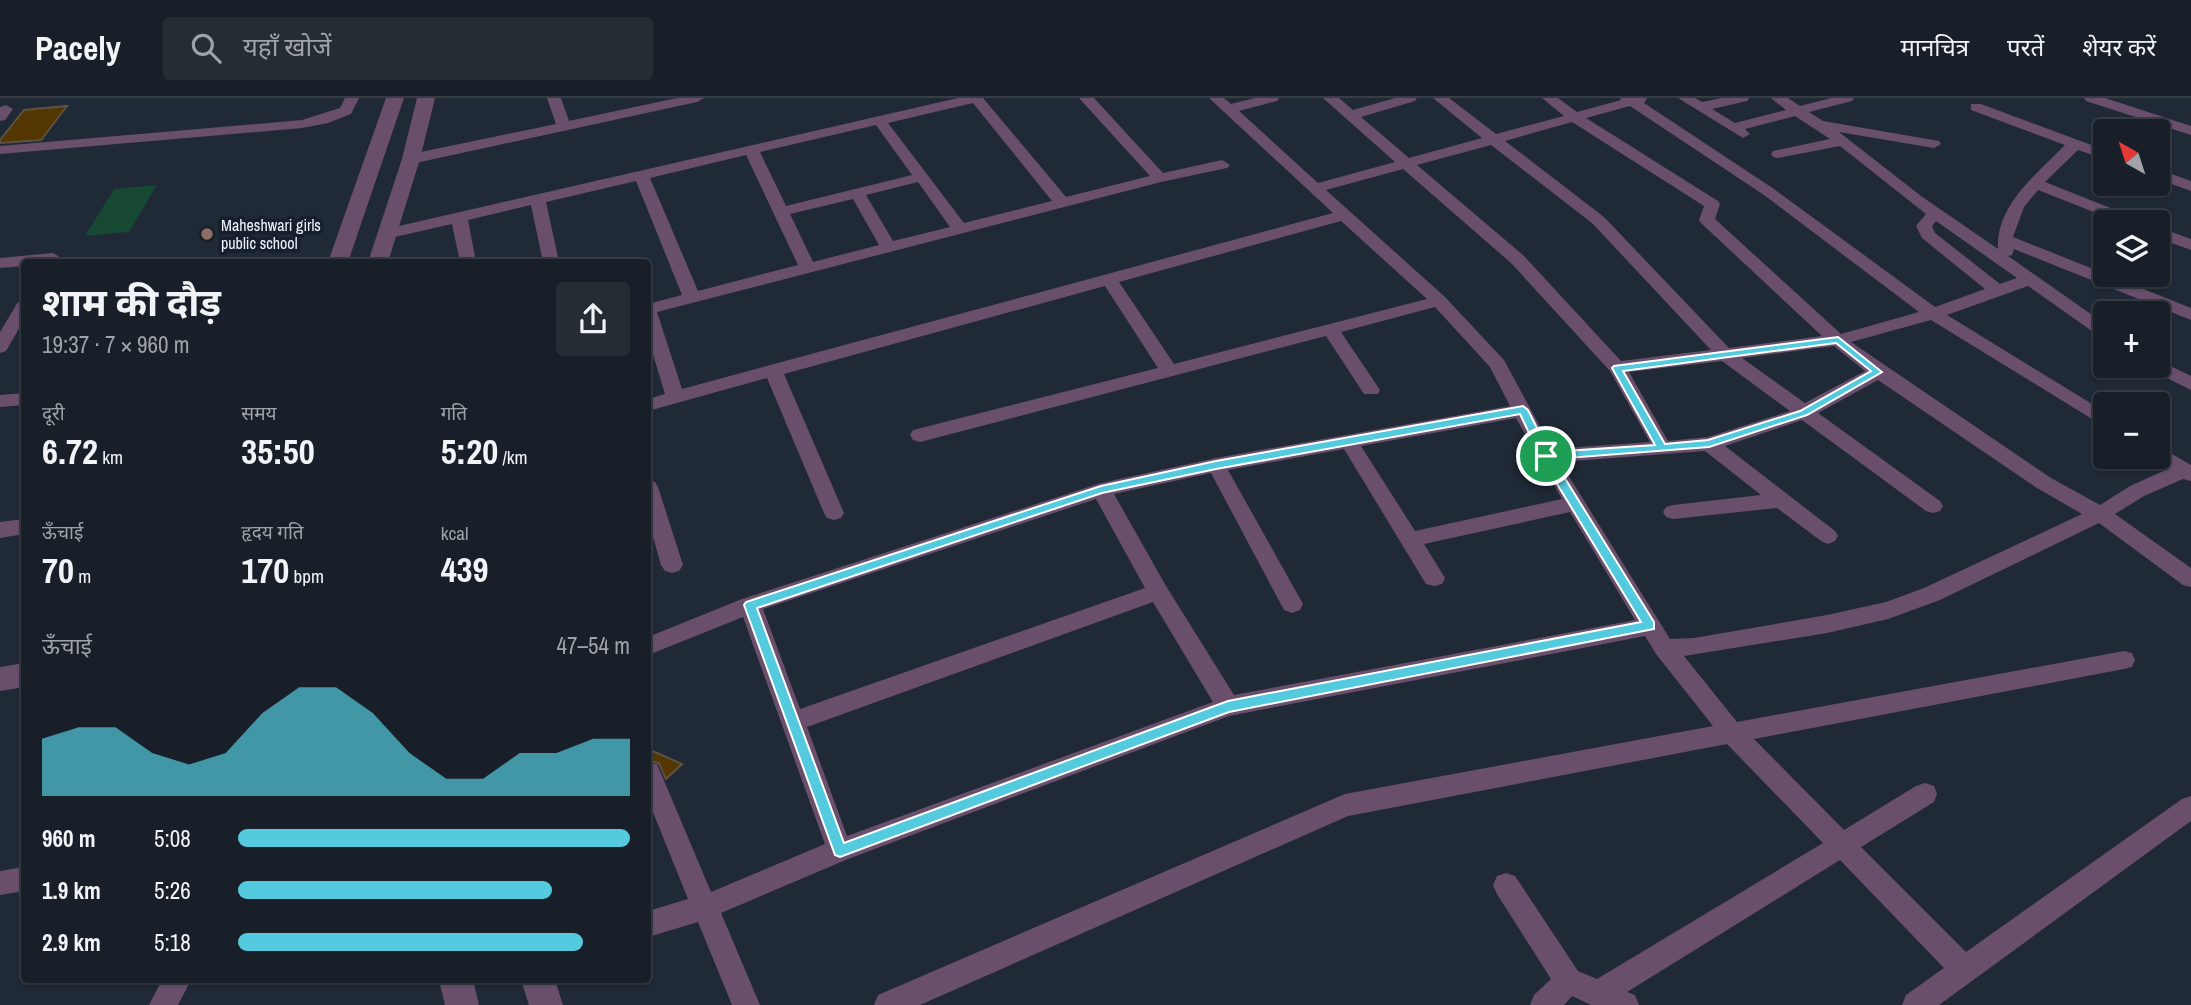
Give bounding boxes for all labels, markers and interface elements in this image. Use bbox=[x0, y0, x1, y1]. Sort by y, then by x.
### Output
search box bbox=[163, 17, 653, 80]
text: Pacely bbox=[35, 26, 121, 70]
icon: search bbox=[187, 29, 225, 67]
text: यहाँ खोजें bbox=[243, 29, 332, 64]
text: मानचित्र bbox=[1900, 31, 1969, 63]
text: परतें bbox=[2007, 31, 2044, 63]
text: शेयर करें bbox=[2082, 31, 2156, 63]
north arrow bbox=[2093, 119, 2170, 196]
map controls bbox=[2093, 119, 2170, 469]
button: layers bbox=[2093, 210, 2170, 287]
place label: Maheshwari girls public school bbox=[221, 214, 321, 254]
marker: Maheshwari girls public school bbox=[199, 226, 215, 242]
text: शाम की दौड़ bbox=[42, 277, 221, 328]
button: share bbox=[556, 282, 630, 356]
button: + bbox=[2093, 301, 2170, 378]
text: 19:37 · 7 × 960 m bbox=[42, 329, 189, 360]
button: − bbox=[2093, 392, 2170, 469]
text: दूरी bbox=[42, 400, 65, 426]
text: समय bbox=[241, 400, 277, 426]
text: गति bbox=[441, 400, 467, 426]
pin bbox=[1516, 426, 1576, 486]
text: 6.72 bbox=[42, 428, 98, 475]
text: 35:50 bbox=[241, 428, 315, 475]
text: 5:20 bbox=[441, 428, 498, 475]
icon: arrive bbox=[1527, 437, 1565, 475]
text: km bbox=[98, 444, 123, 470]
text: /km bbox=[498, 444, 528, 470]
text: ऊँचाई bbox=[42, 519, 83, 545]
text: हृदय गति bbox=[241, 519, 304, 545]
text: kcal bbox=[441, 520, 468, 546]
text: 439 bbox=[441, 546, 489, 593]
text: 70 bbox=[42, 547, 74, 594]
text: 170 bbox=[241, 547, 289, 594]
text: m bbox=[74, 563, 91, 589]
text: bpm bbox=[289, 563, 324, 589]
text: ऊँचाई bbox=[42, 630, 92, 661]
text: 47–54 m bbox=[557, 630, 630, 661]
text: 960 m bbox=[42, 823, 95, 854]
text: 5:08 bbox=[154, 823, 191, 854]
text: 1.9 km bbox=[42, 875, 101, 906]
text: 5:26 bbox=[154, 875, 191, 906]
text: 2.9 km bbox=[42, 927, 101, 958]
text: 5:18 bbox=[154, 927, 191, 958]

